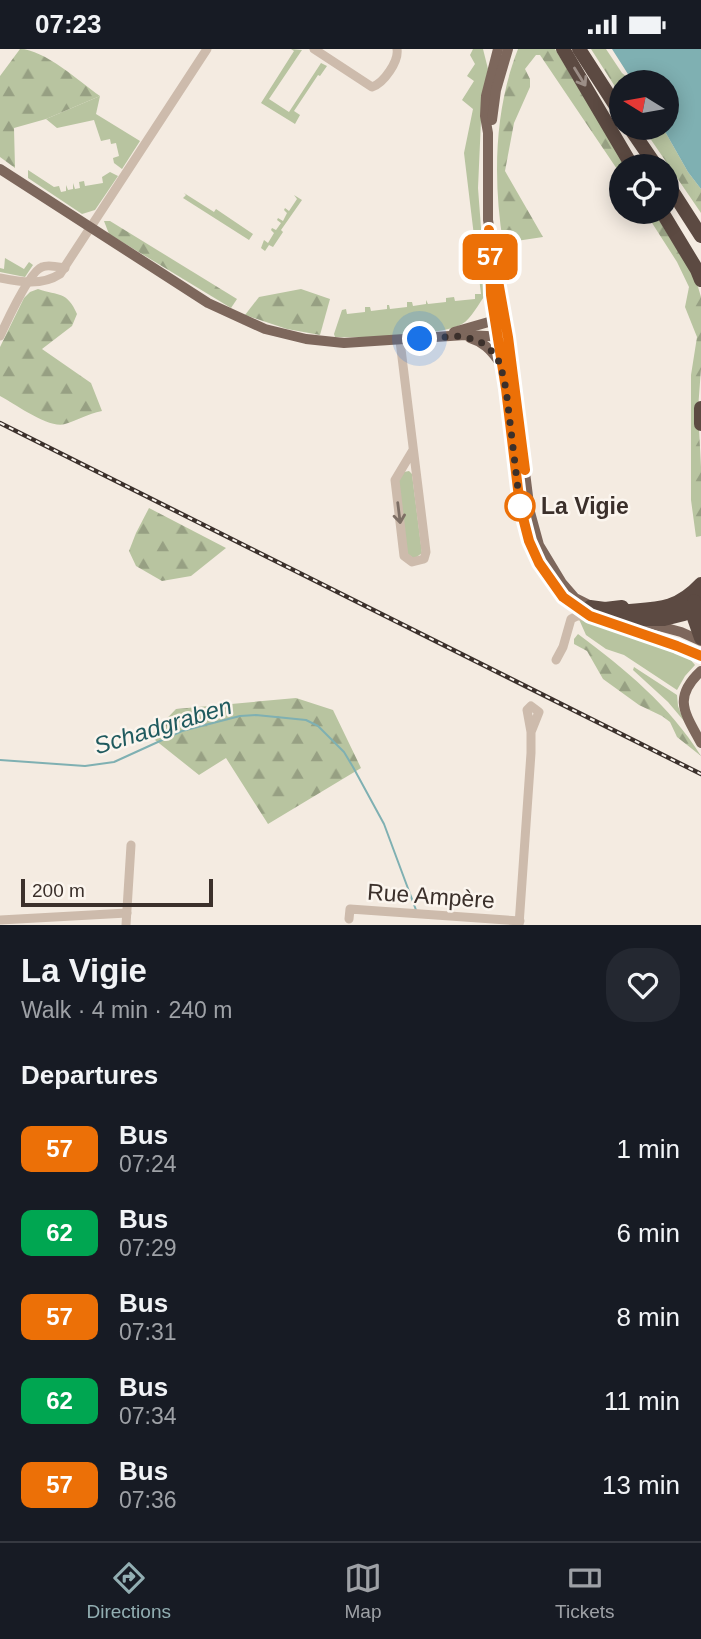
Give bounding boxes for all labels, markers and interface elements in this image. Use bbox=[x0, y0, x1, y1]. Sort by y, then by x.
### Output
text: 07:23 bbox=[35, 9, 102, 39]
one-way arrow bbox=[574, 67, 588, 87]
north arrow bbox=[609, 70, 679, 140]
map controls bbox=[609, 70, 679, 224]
button: locate bbox=[609, 154, 679, 224]
line badge: 57 bbox=[458, 234, 522, 280]
text: 57 bbox=[477, 243, 503, 270]
your location bbox=[402, 321, 437, 356]
marker: La Vigie bbox=[505, 491, 535, 521]
place label: La Vigie bbox=[541, 493, 629, 519]
one-way arrow bbox=[393, 501, 406, 524]
water label: Schadgraben bbox=[91, 692, 235, 759]
scale bar bbox=[21, 876, 214, 908]
street label: Rue Ampère bbox=[366, 879, 496, 913]
text: 200 m bbox=[32, 880, 85, 901]
button: heart bbox=[606, 948, 680, 1022]
text: La Vigie bbox=[21, 952, 147, 989]
text: Walk · 4 min · 240 m bbox=[21, 997, 232, 1023]
text: Departures bbox=[21, 1060, 158, 1090]
text: Bus bbox=[119, 1120, 168, 1150]
text: 1 min bbox=[616, 1134, 680, 1164]
text: 57 bbox=[46, 1135, 73, 1162]
text: 07:24 bbox=[119, 1151, 177, 1177]
text: Bus bbox=[119, 1204, 168, 1234]
text: 6 min bbox=[616, 1218, 680, 1248]
text: 62 bbox=[46, 1219, 73, 1246]
text: 07:29 bbox=[119, 1235, 177, 1261]
text: Bus bbox=[119, 1288, 168, 1318]
text: 8 min bbox=[616, 1302, 680, 1332]
text: 57 bbox=[46, 1303, 73, 1330]
text: 07:31 bbox=[119, 1319, 177, 1345]
text: Bus bbox=[119, 1372, 168, 1402]
text: 11 min bbox=[604, 1386, 680, 1416]
text: 62 bbox=[46, 1387, 73, 1414]
text: 07:34 bbox=[119, 1403, 177, 1429]
text: Bus bbox=[119, 1456, 168, 1486]
text: 13 min bbox=[602, 1470, 680, 1500]
text: 57 bbox=[46, 1471, 73, 1498]
text: 07:36 bbox=[119, 1487, 177, 1513]
tab: Directions bbox=[87, 1559, 171, 1623]
tab: Map bbox=[344, 1559, 382, 1623]
tab: Tickets bbox=[555, 1559, 614, 1623]

